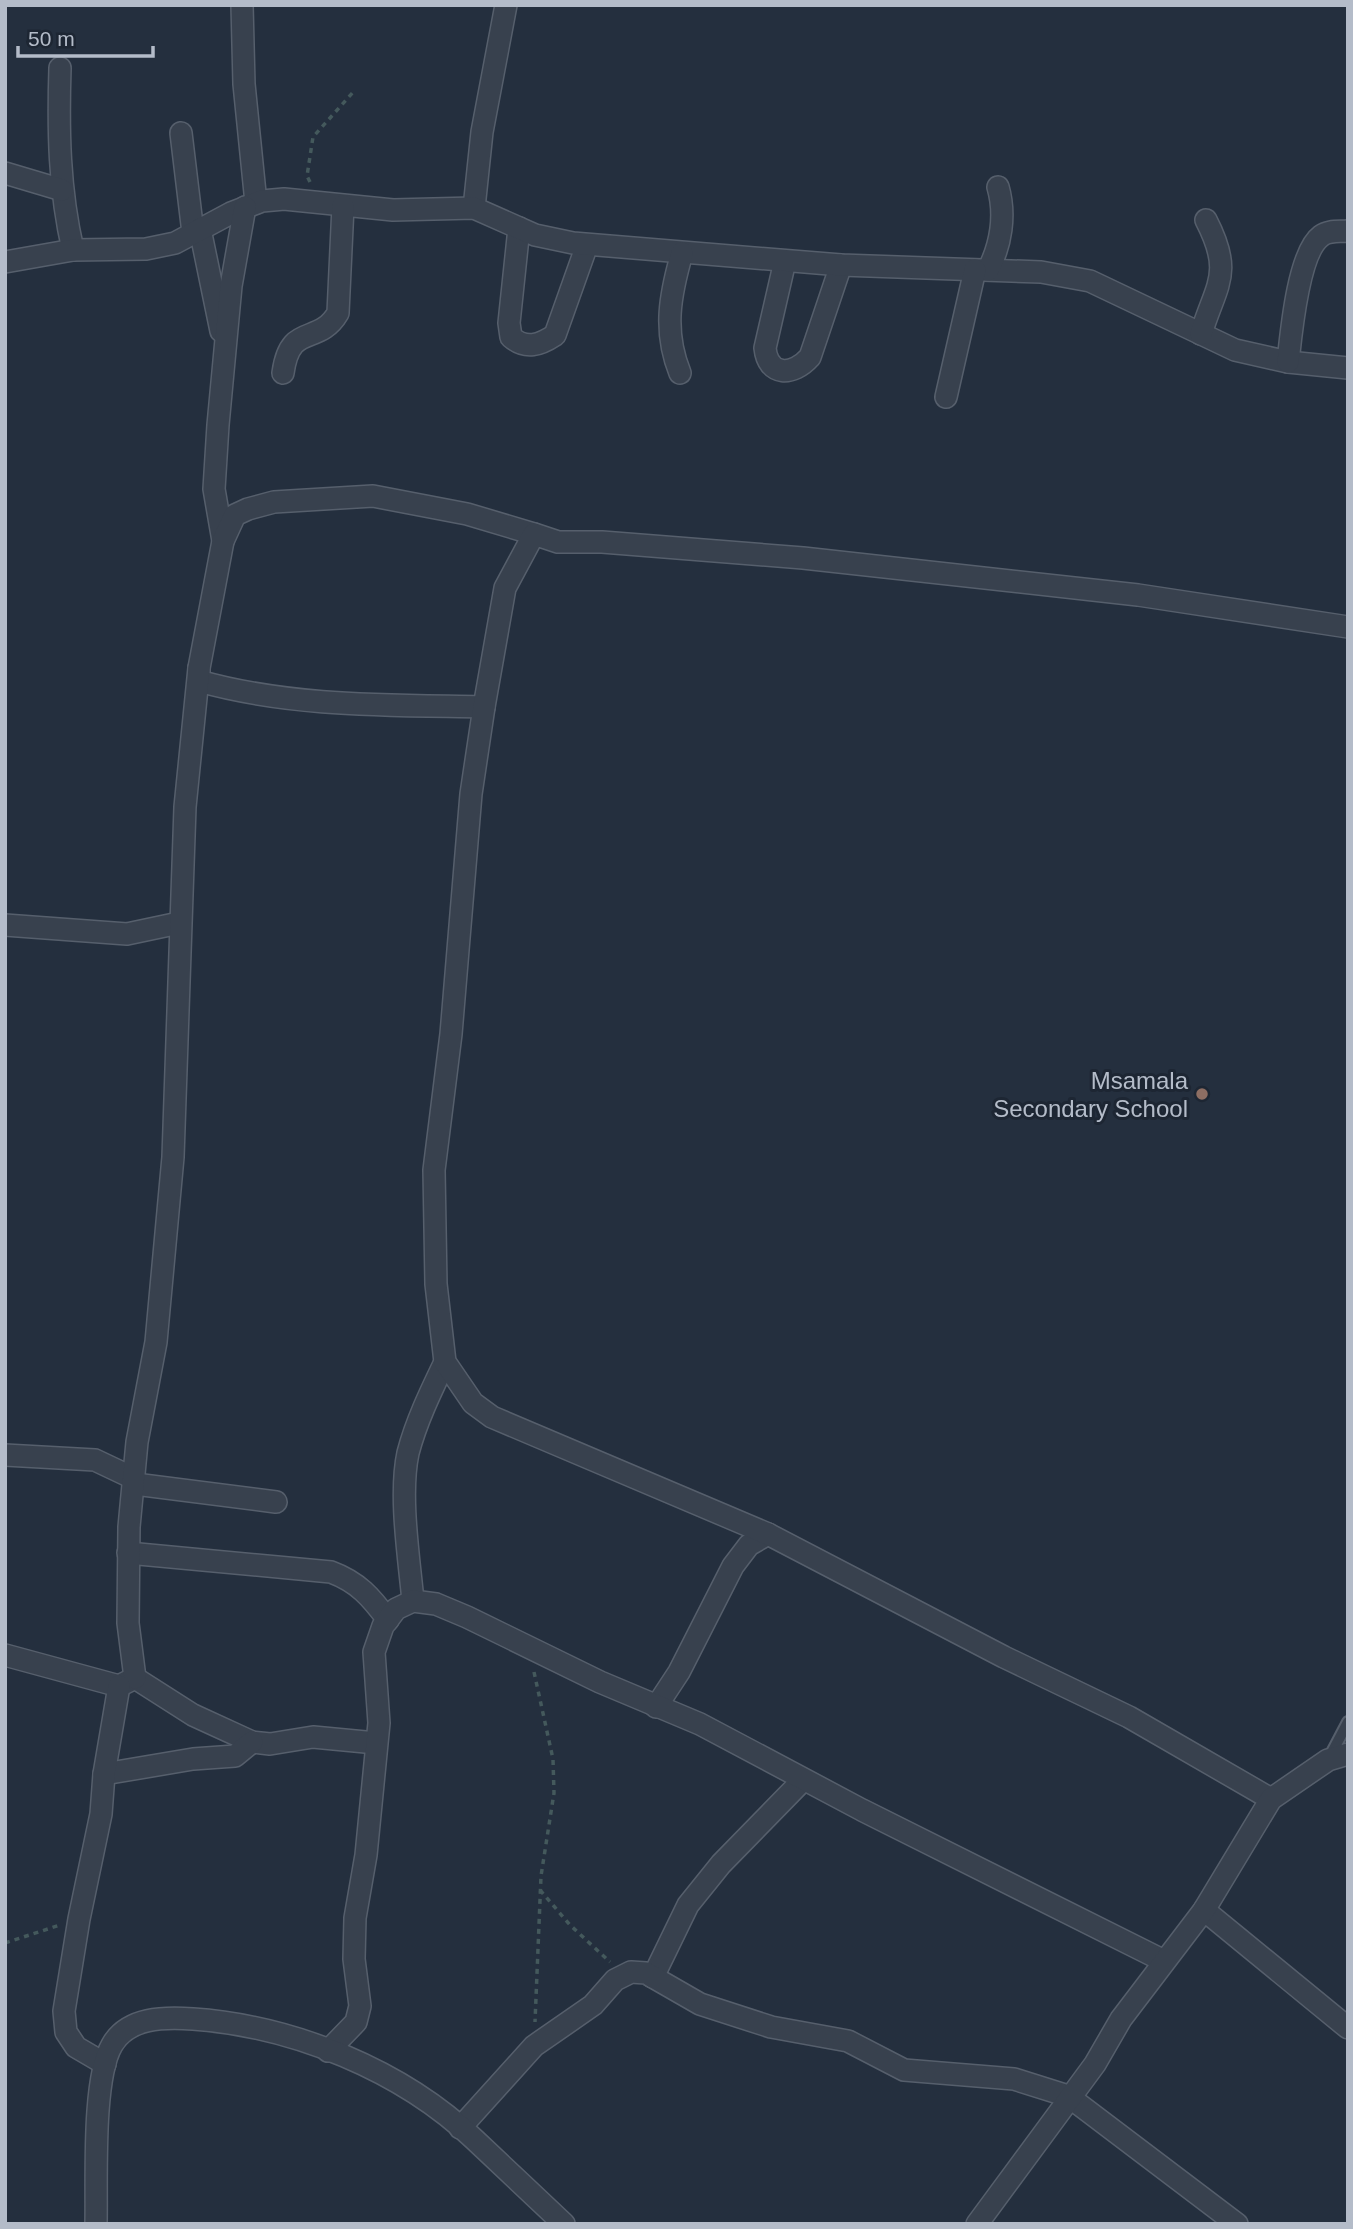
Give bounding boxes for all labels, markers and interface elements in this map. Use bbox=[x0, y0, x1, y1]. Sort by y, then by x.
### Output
scale bar bbox=[18, 14, 152, 58]
text: 50 m bbox=[28, 27, 75, 50]
place label: Msamala Secondary School bbox=[993, 1067, 1189, 1122]
marker: Msamala Secondary School bbox=[1194, 1086, 1210, 1102]

